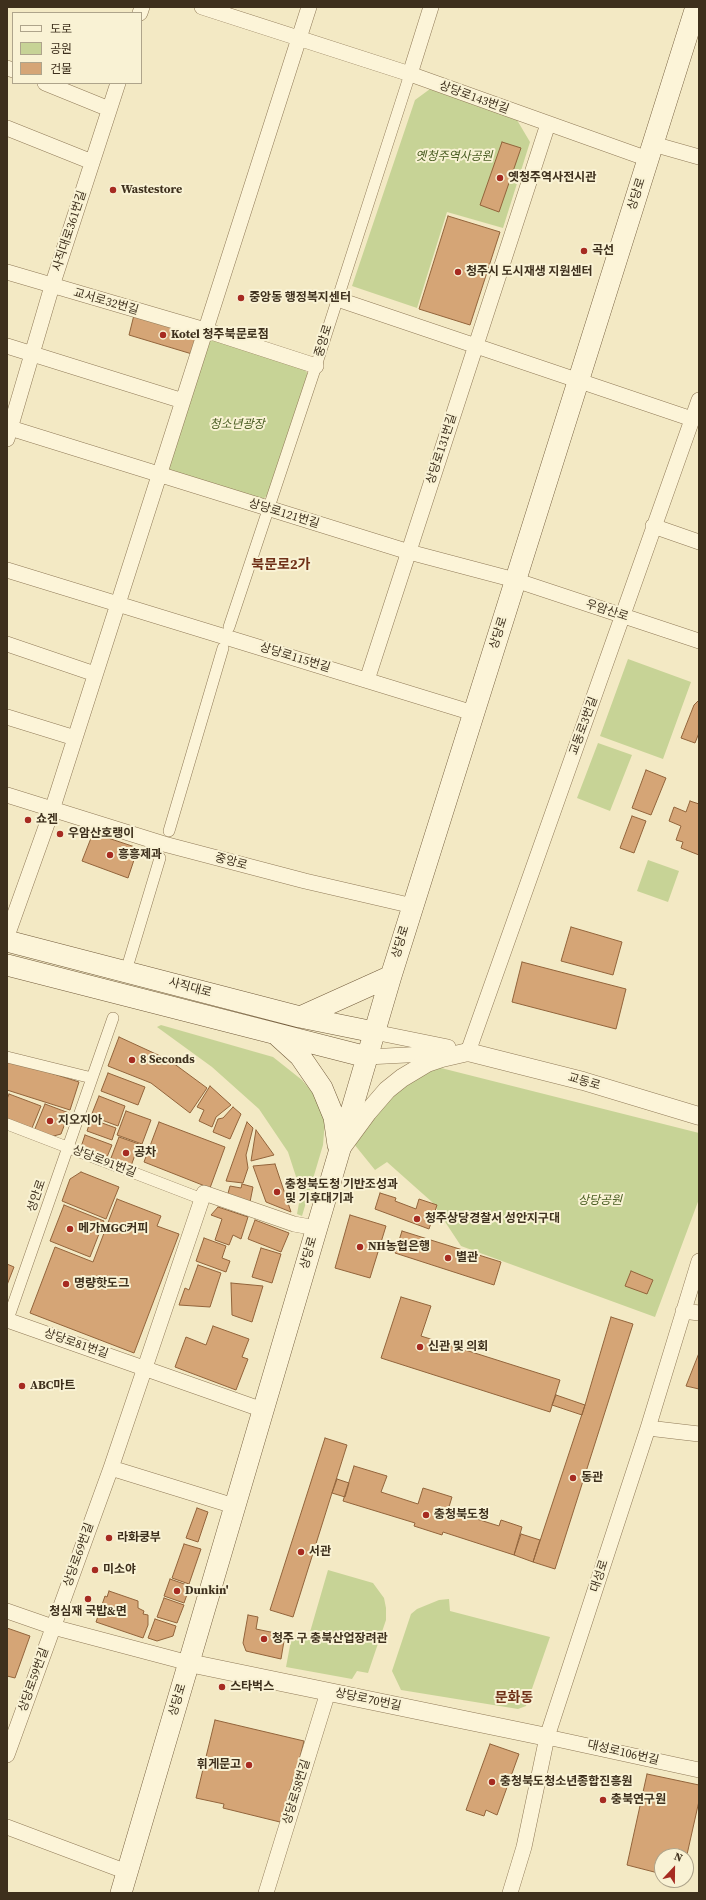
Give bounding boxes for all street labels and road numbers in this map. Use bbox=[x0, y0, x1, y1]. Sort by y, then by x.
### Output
street label: 상당로143번길 bbox=[437, 79, 511, 117]
street label: 상당로 bbox=[625, 176, 649, 212]
street label: 사직대로361번길 bbox=[50, 189, 90, 273]
street label: 교서로32번길 bbox=[72, 286, 140, 318]
street label: 중앙로 bbox=[312, 323, 336, 359]
street label: 상당로131번길 bbox=[424, 412, 460, 486]
street label: 상당로121번길 bbox=[247, 496, 321, 532]
street label: 우암산로 bbox=[584, 597, 630, 625]
street label: 상당로 bbox=[487, 615, 511, 651]
street label: 상당로115번길 bbox=[258, 640, 332, 676]
street label: 교동로3번길 bbox=[567, 695, 601, 757]
street label: 중앙로 bbox=[213, 851, 249, 873]
street label: 상당로 bbox=[389, 924, 413, 960]
street label: 사직대로 bbox=[167, 975, 213, 1001]
street label: 교동로 bbox=[566, 1071, 602, 1093]
street label: 상당로91번길 bbox=[70, 1143, 138, 1181]
street label: 성안로 bbox=[25, 1178, 49, 1214]
street label: 상당로 bbox=[298, 1235, 320, 1271]
street label: 상당로81번길 bbox=[42, 1326, 110, 1362]
street label: 상당로69번길 bbox=[61, 1521, 97, 1589]
street label: 대성로 bbox=[588, 1558, 612, 1594]
street label: 상당로59번길 bbox=[16, 1646, 52, 1714]
street label: 상당로 bbox=[166, 1682, 190, 1718]
street label: 상당로70번길 bbox=[334, 1686, 402, 1714]
street label: 대성로106번길 bbox=[586, 1738, 660, 1768]
street label: 상당로58번길 bbox=[280, 1758, 314, 1826]

